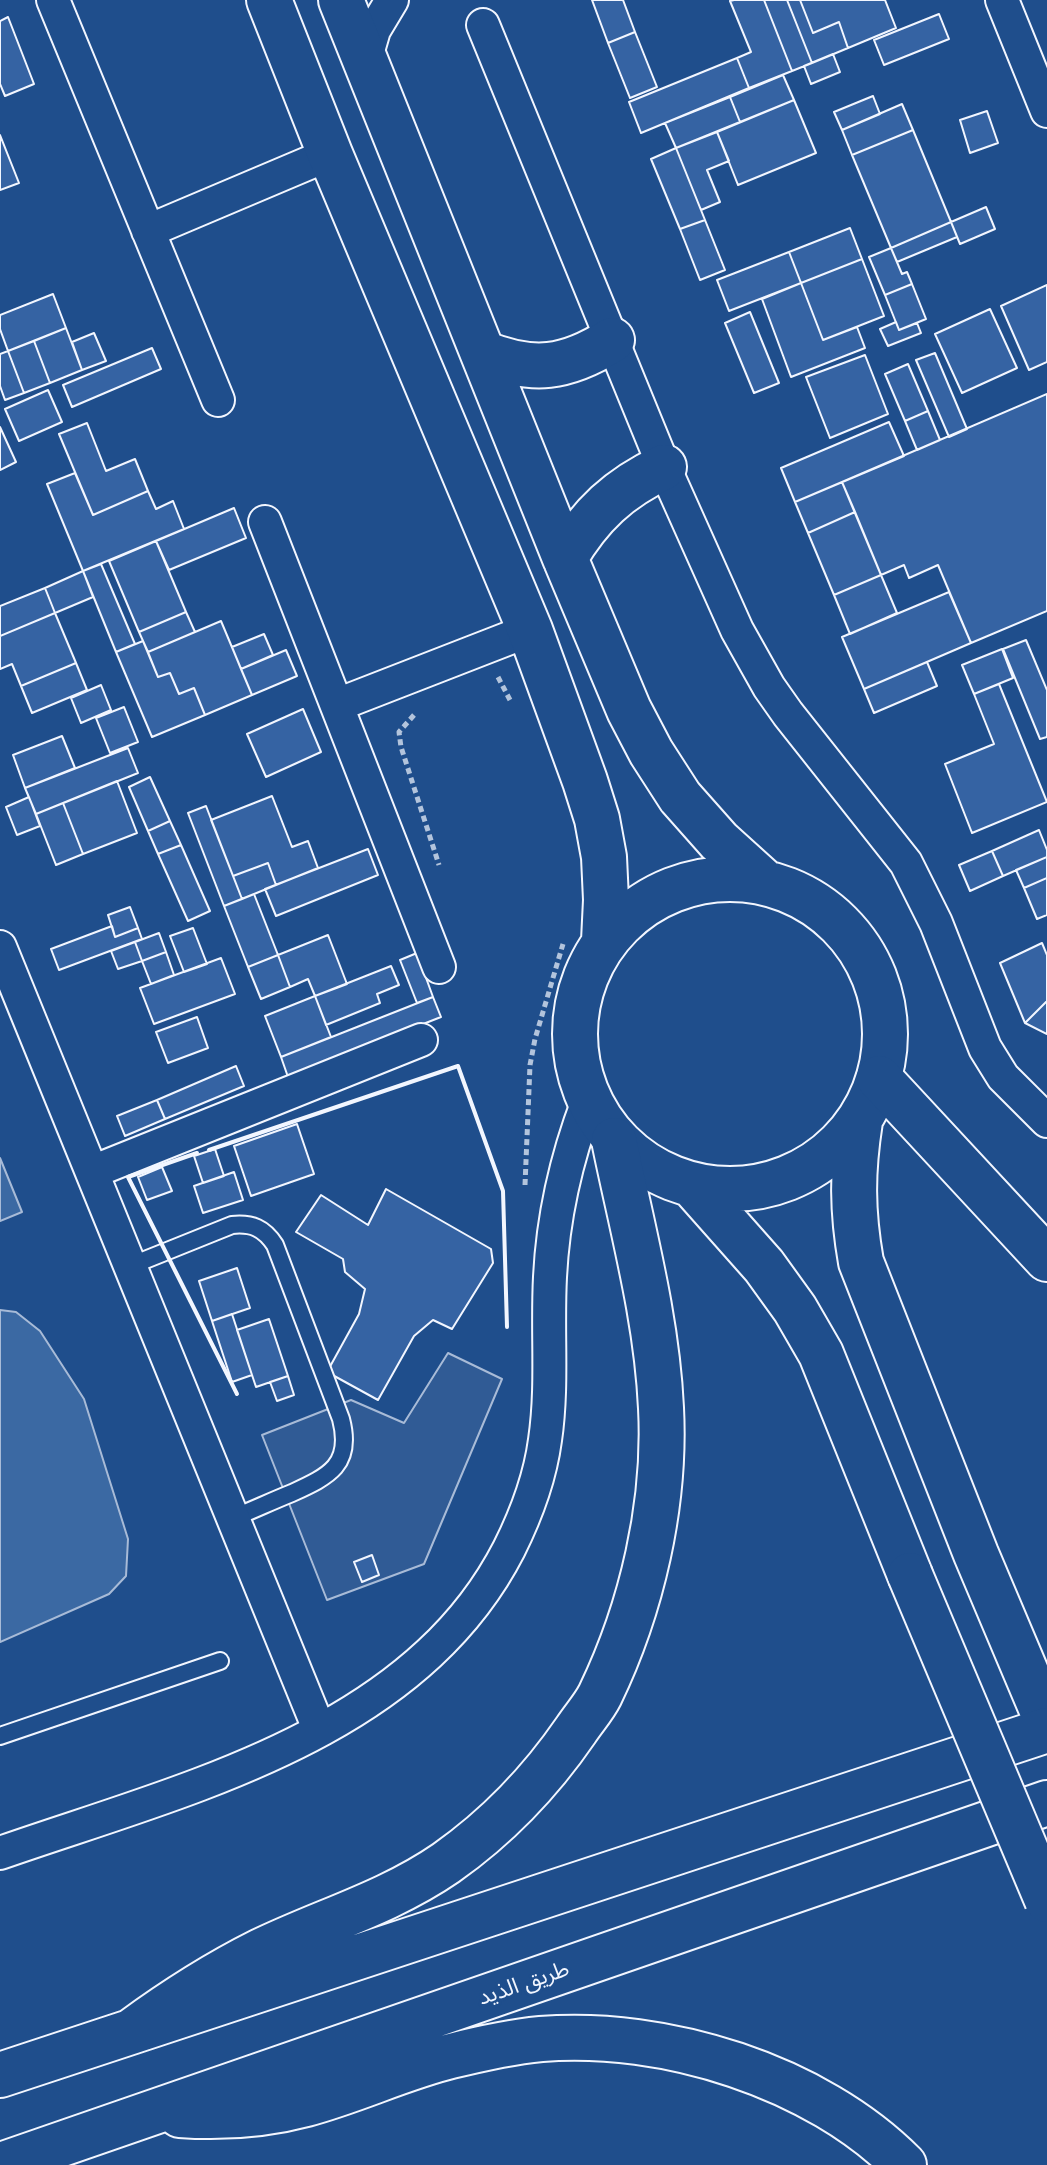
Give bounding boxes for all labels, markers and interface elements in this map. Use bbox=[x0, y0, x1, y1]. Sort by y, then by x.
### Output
street label: طريق الذيد bbox=[475, 1956, 573, 2012]

